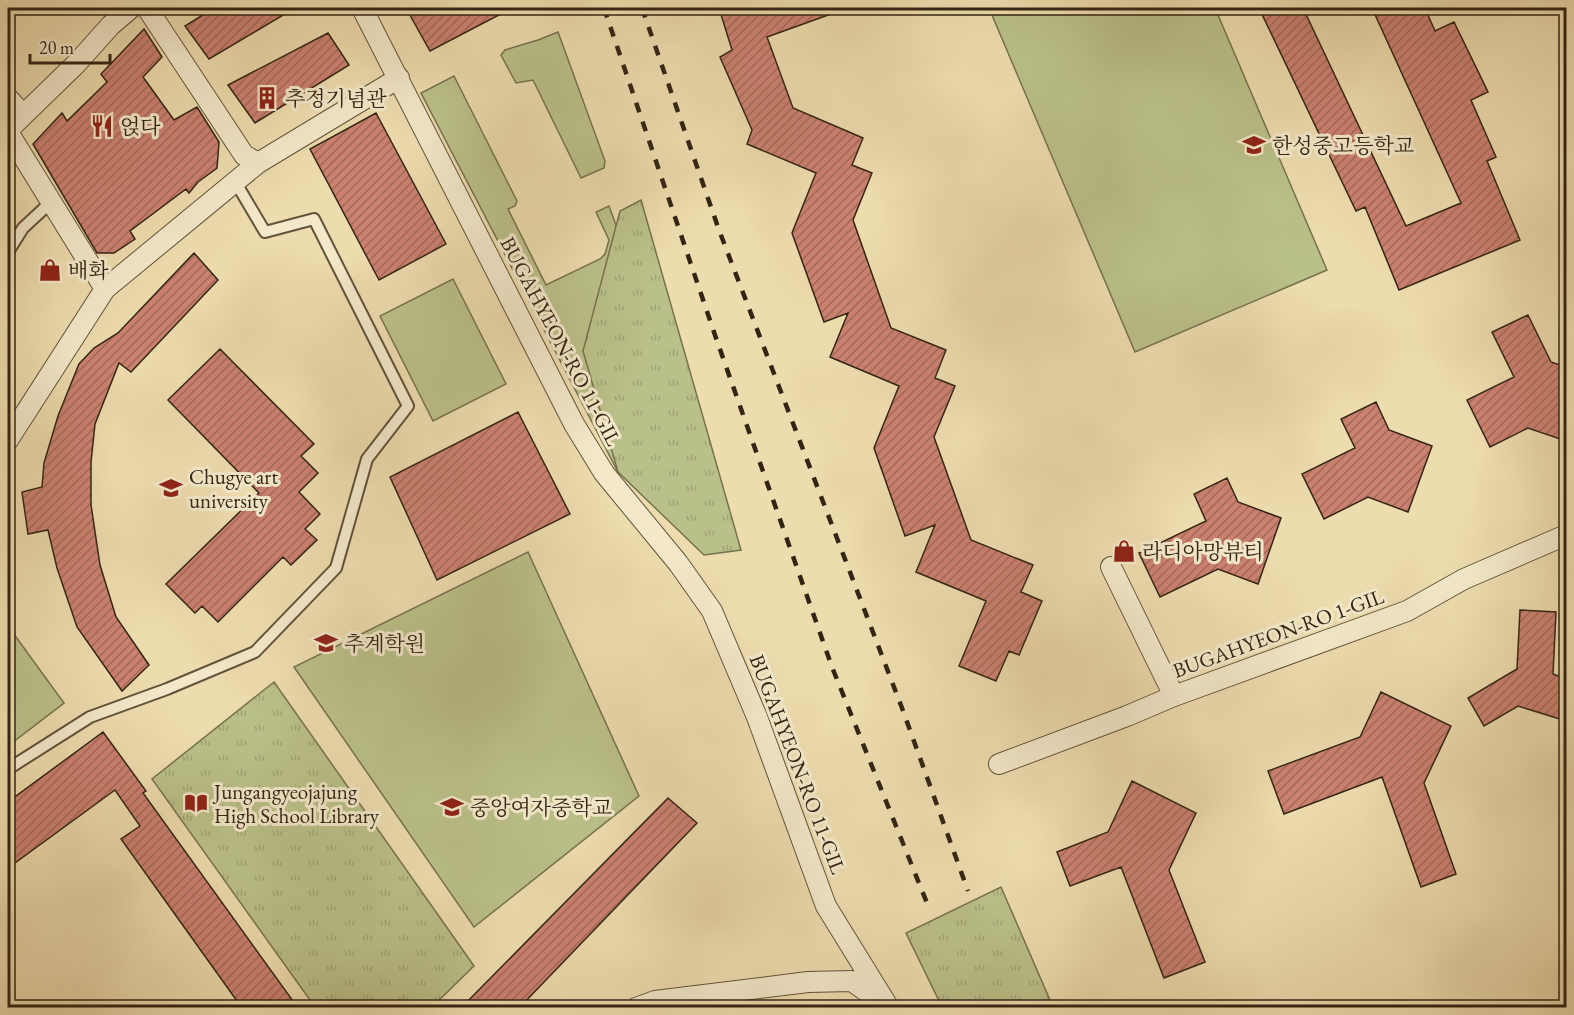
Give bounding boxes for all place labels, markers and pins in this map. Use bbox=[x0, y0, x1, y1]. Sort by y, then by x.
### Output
building icon: 추정기념관 bbox=[254, 85, 280, 111]
place label: 추정기념관 bbox=[285, 85, 387, 112]
restaurant icon: 얹다 bbox=[89, 113, 115, 139]
place label: 얹다 bbox=[120, 113, 161, 140]
school or university icon: 한성중고등학교 bbox=[1241, 132, 1267, 158]
place label: 한성중고등학교 bbox=[1272, 132, 1414, 159]
shop icon: 배화 bbox=[37, 257, 63, 283]
place label: 배화 bbox=[68, 257, 109, 284]
place label: Chugye art university bbox=[189, 463, 278, 514]
school or university icon: Chugye art university bbox=[158, 475, 184, 501]
shop icon: 라디아망뷰티 bbox=[1111, 538, 1137, 564]
place label: 라디아망뷰티 bbox=[1142, 538, 1264, 565]
school or university icon: 추계학원 bbox=[313, 630, 339, 656]
place label: 추계학원 bbox=[344, 630, 425, 657]
place label: Jungangyeojajung High School Library bbox=[212, 778, 380, 829]
library icon: Jungangyeojajung High School Library bbox=[183, 790, 209, 816]
school or university icon: 중앙여자중학교 bbox=[439, 794, 465, 820]
place label: 중앙여자중학교 bbox=[470, 794, 612, 821]

